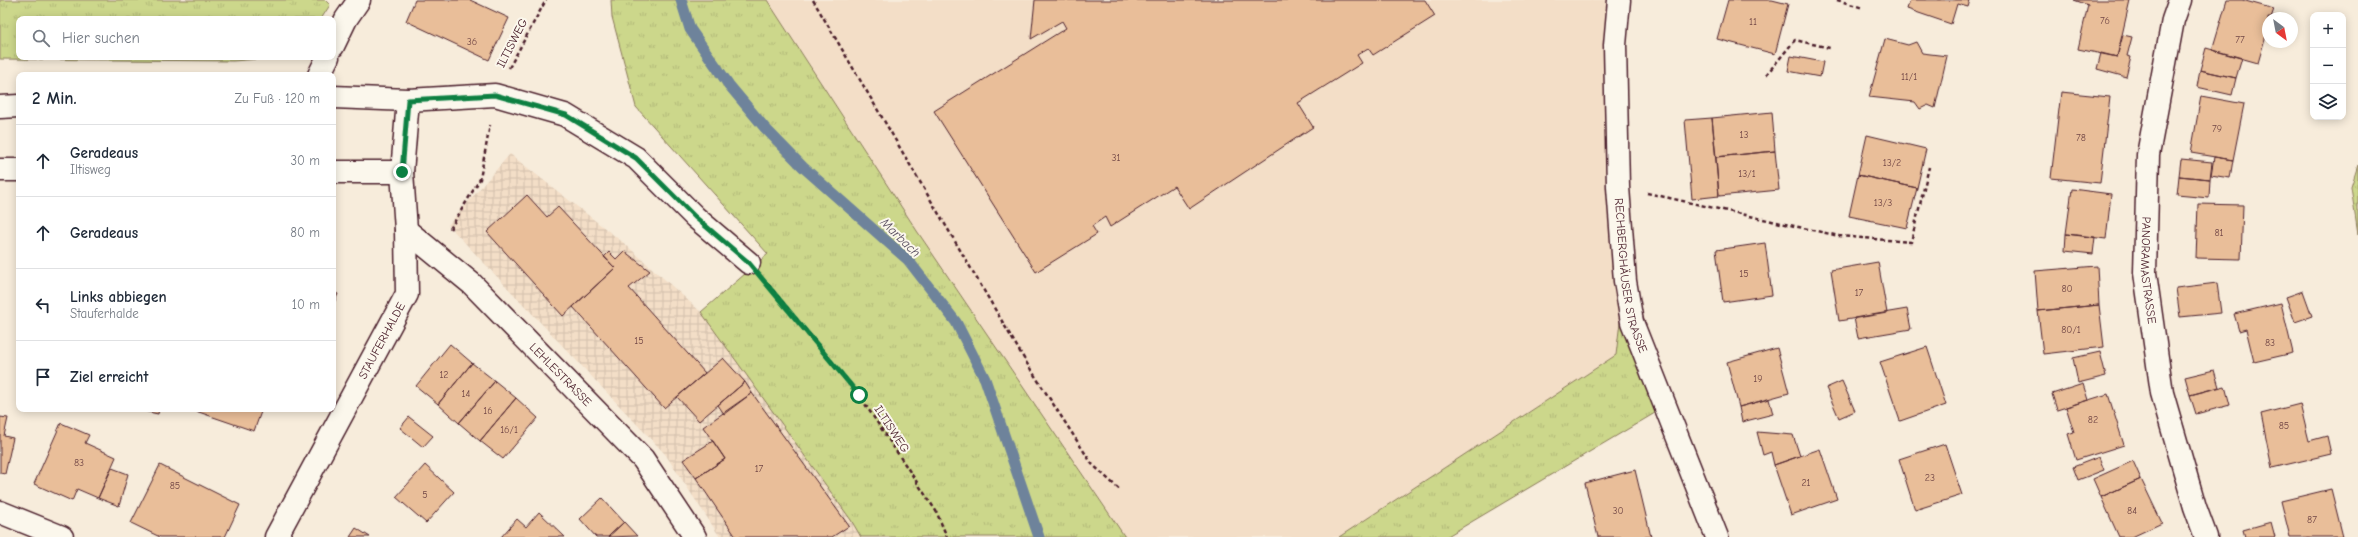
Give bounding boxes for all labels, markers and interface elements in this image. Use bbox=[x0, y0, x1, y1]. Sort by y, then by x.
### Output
north arrow bbox=[2262, 12, 2298, 48]
map controls bbox=[2310, 12, 2346, 120]
button: + bbox=[2310, 12, 2346, 48]
house number: 76 bbox=[2100, 15, 2110, 27]
search box bbox=[16, 16, 336, 60]
street label: ILTISWEG bbox=[494, 16, 531, 70]
house number: 11 bbox=[1749, 16, 1757, 28]
icon: search bbox=[30, 27, 52, 49]
text: Hier suchen bbox=[62, 29, 140, 47]
house number: 77 bbox=[2235, 34, 2245, 46]
house number: 36 bbox=[467, 36, 477, 48]
button: − bbox=[2310, 48, 2346, 84]
house number: 11/1 bbox=[1901, 71, 1917, 83]
button: layers bbox=[2310, 84, 2346, 120]
text: 2 Min. bbox=[32, 89, 77, 108]
text: Zu Fuß · 120 m bbox=[235, 91, 320, 106]
house number: 79 bbox=[2212, 123, 2222, 135]
house number: 13 bbox=[1739, 129, 1749, 141]
house number: 78 bbox=[2076, 132, 2086, 144]
text: Geradeaus bbox=[70, 144, 138, 162]
icon: ahead bbox=[32, 150, 54, 172]
house number: 31 bbox=[1111, 152, 1121, 164]
text: 30 m bbox=[290, 153, 320, 168]
house number: 13/2 bbox=[1883, 157, 1901, 169]
text: Iltisweg bbox=[70, 162, 111, 177]
route end bbox=[393, 163, 411, 181]
house number: 13/1 bbox=[1738, 168, 1756, 180]
house number: 13/3 bbox=[1874, 197, 1892, 209]
street label: RECHBERGHÄUSER STRASSE bbox=[1612, 198, 1650, 355]
water label: Marbach bbox=[877, 214, 924, 260]
street label: PANORAMASTRASSE bbox=[2138, 217, 2159, 325]
icon: ahead bbox=[32, 222, 54, 244]
text: Geradeaus bbox=[70, 224, 138, 242]
text: 80 m bbox=[290, 225, 320, 240]
house number: 81 bbox=[2214, 227, 2224, 239]
house number: 15 bbox=[1739, 268, 1749, 280]
house number: 80 bbox=[2061, 283, 2073, 295]
house number: 17 bbox=[1855, 287, 1864, 299]
text: Links abbiegen bbox=[70, 288, 167, 306]
icon: left bbox=[32, 294, 54, 316]
text: 10 m bbox=[292, 297, 320, 312]
street label: STAUFERHALDE bbox=[355, 300, 408, 381]
text: Stauferhalde bbox=[70, 306, 139, 321]
house number: 80/1 bbox=[2061, 324, 2081, 336]
house number: 15 bbox=[634, 335, 644, 347]
house number: 83 bbox=[2265, 337, 2275, 349]
street label: LEHLESTRASSE bbox=[527, 340, 594, 409]
icon: arrive bbox=[32, 366, 54, 388]
text: Ziel erreicht bbox=[70, 368, 148, 386]
house number: 12 bbox=[439, 369, 449, 381]
house number: 19 bbox=[1753, 373, 1763, 385]
route start bbox=[850, 386, 868, 404]
house number: 14 bbox=[462, 388, 471, 400]
street label: ILTISWEG bbox=[872, 403, 913, 456]
house number: 16 bbox=[483, 405, 493, 417]
house number: 82 bbox=[2088, 414, 2098, 426]
house number: 85 bbox=[2279, 420, 2289, 432]
house number: 16/1 bbox=[500, 424, 518, 436]
house number: 83 bbox=[74, 457, 84, 469]
house number: 17 bbox=[755, 463, 764, 475]
house number: 23 bbox=[1925, 472, 1935, 484]
house number: 21 bbox=[1801, 477, 1811, 489]
house number: 85 bbox=[170, 480, 180, 492]
house number: 5 bbox=[422, 489, 428, 501]
house number: 30 bbox=[1612, 505, 1624, 517]
house number: 84 bbox=[2127, 505, 2137, 517]
house number: 87 bbox=[2307, 514, 2317, 526]

